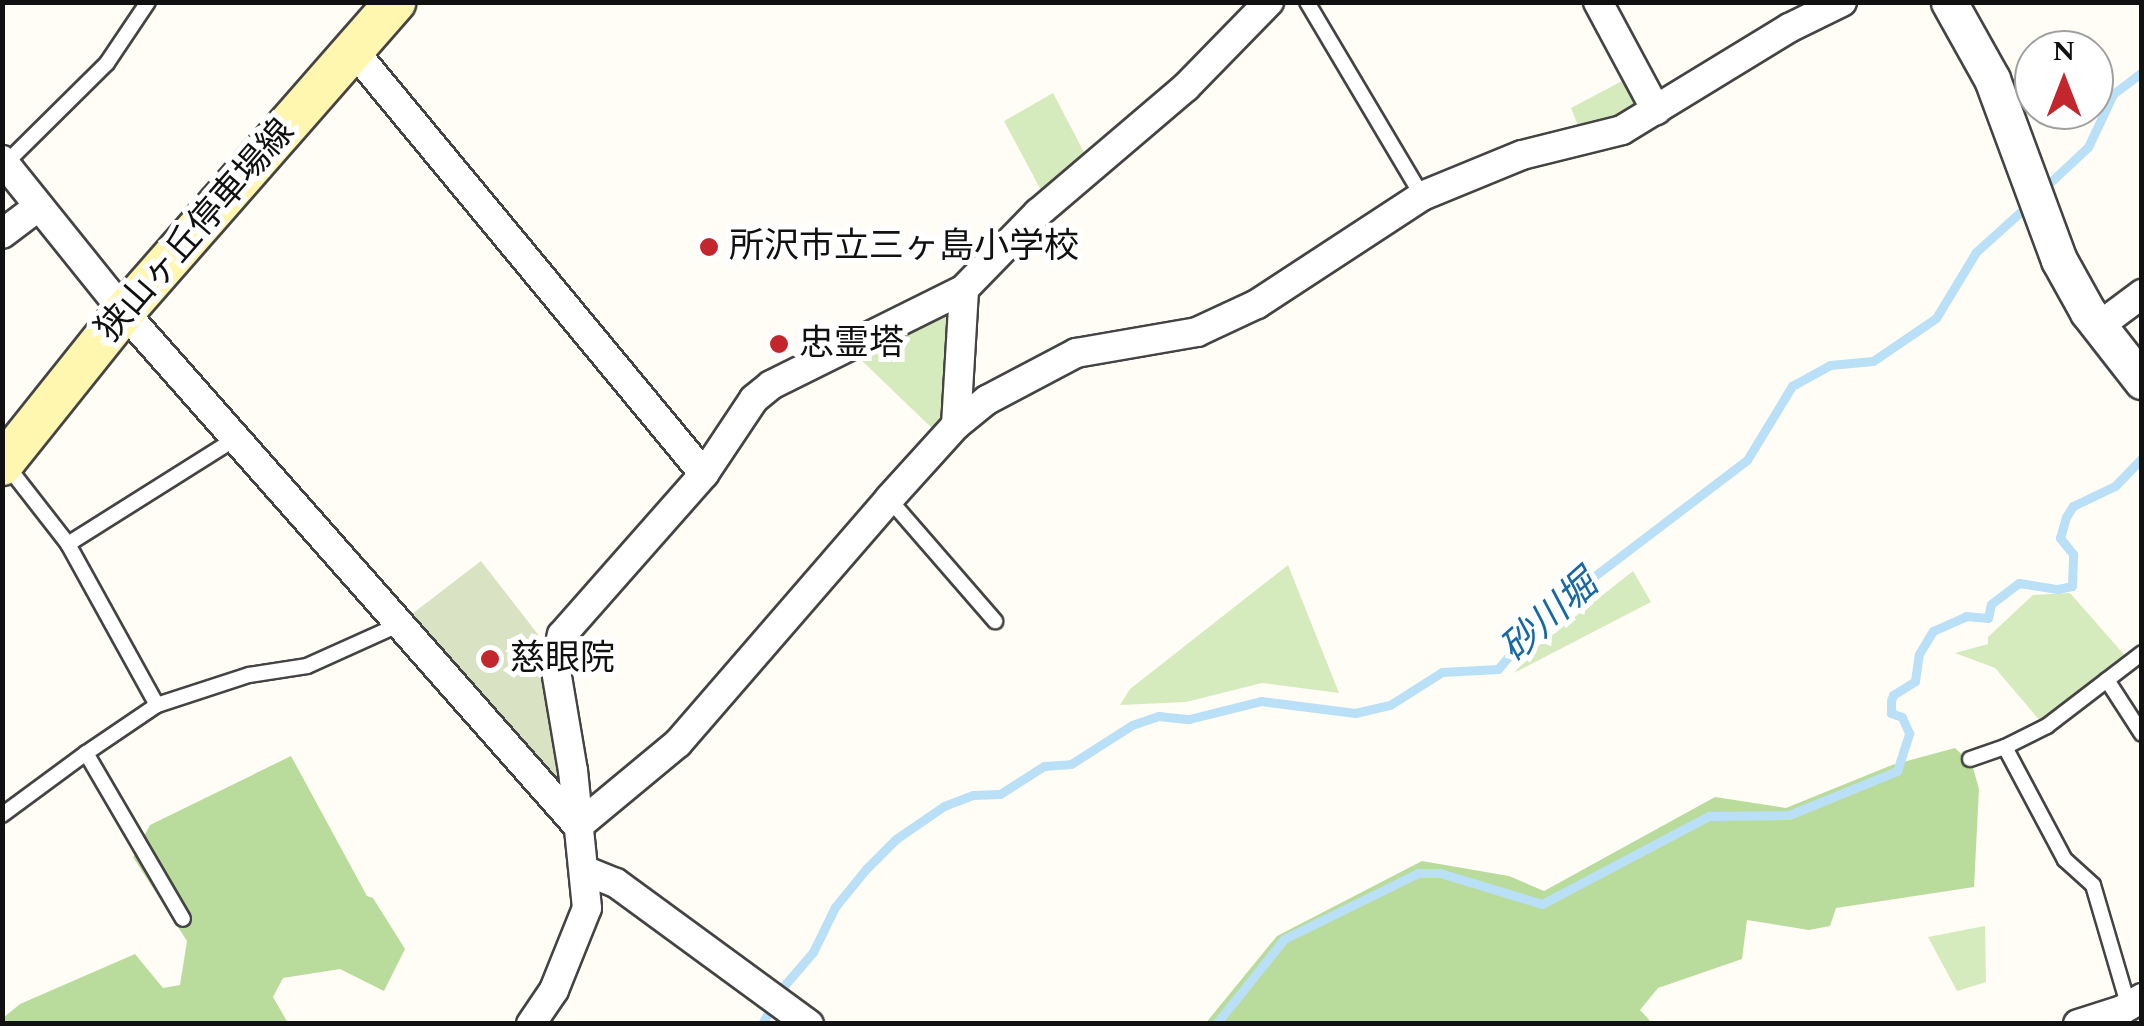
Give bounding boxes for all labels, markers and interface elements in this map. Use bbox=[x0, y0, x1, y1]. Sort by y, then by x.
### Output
north arrow bbox=[2014, 30, 2114, 130]
text: N bbox=[2053, 30, 2075, 73]
street label: 狭山ヶ丘停車場線 bbox=[88, 112, 304, 350]
place label: 所沢市立三ヶ島小学校 bbox=[729, 226, 1079, 268]
marker: 所沢市立三ヶ島小学校 bbox=[698, 236, 720, 258]
place label: 忠霊塔 bbox=[799, 323, 904, 365]
marker: 忠霊塔 bbox=[768, 333, 790, 355]
water label: 砂川堀 bbox=[1492, 563, 1608, 673]
place label: 慈眼院 bbox=[510, 638, 615, 680]
marker: 慈眼院 bbox=[479, 648, 501, 670]

